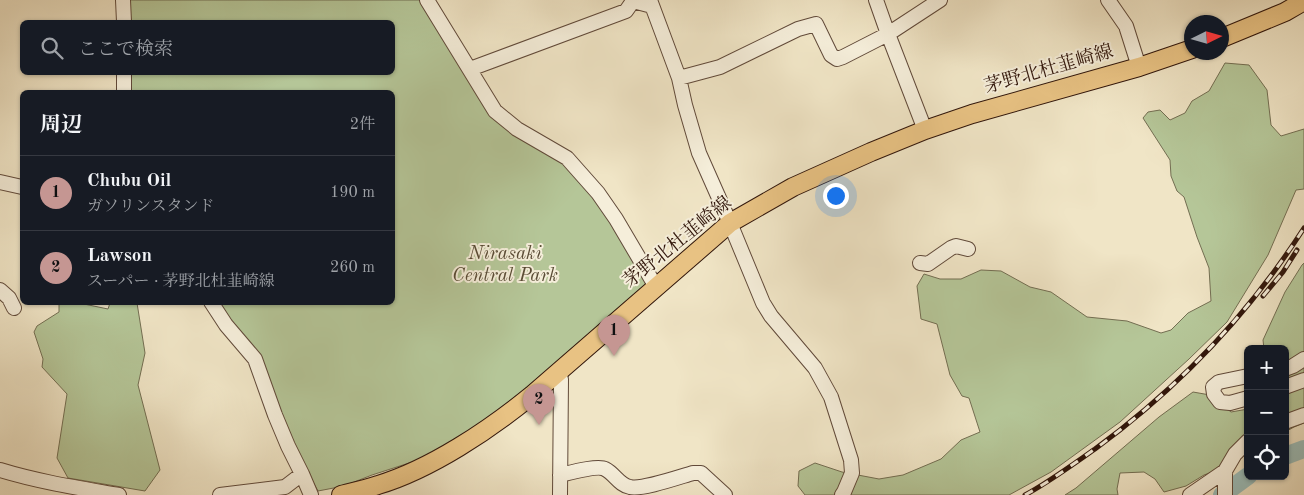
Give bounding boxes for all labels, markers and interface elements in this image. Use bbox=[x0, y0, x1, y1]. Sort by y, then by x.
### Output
north arrow bbox=[1184, 15, 1229, 60]
search box bbox=[20, 20, 395, 75]
icon: search bbox=[38, 34, 66, 62]
street label: 茅野北杜韮崎線 bbox=[982, 40, 1116, 97]
text: ここで検索 bbox=[78, 41, 173, 60]
text: 周辺 bbox=[40, 115, 82, 136]
text: 2件 bbox=[350, 117, 375, 133]
text: Chubu Oil bbox=[87, 172, 171, 191]
your location bbox=[823, 183, 849, 209]
text: 1 bbox=[51, 185, 61, 201]
text: 190 m bbox=[330, 185, 375, 201]
street label: 茅野北杜韮崎線 bbox=[618, 191, 736, 292]
text: ガソリンスタンド bbox=[87, 199, 215, 215]
park label: Nirasaki Central Park bbox=[452, 245, 558, 286]
text: Lawson bbox=[87, 247, 152, 266]
text: 2 bbox=[51, 260, 61, 276]
text: 260 m bbox=[330, 260, 375, 276]
text: スーパー · 茅野北杜韮崎線 bbox=[87, 274, 275, 290]
pin: 1 bbox=[598, 315, 630, 356]
map controls bbox=[1244, 345, 1289, 480]
button: + bbox=[1244, 345, 1289, 390]
pin: 2 bbox=[523, 384, 555, 425]
button: − bbox=[1244, 390, 1289, 435]
button: locate bbox=[1244, 435, 1289, 480]

